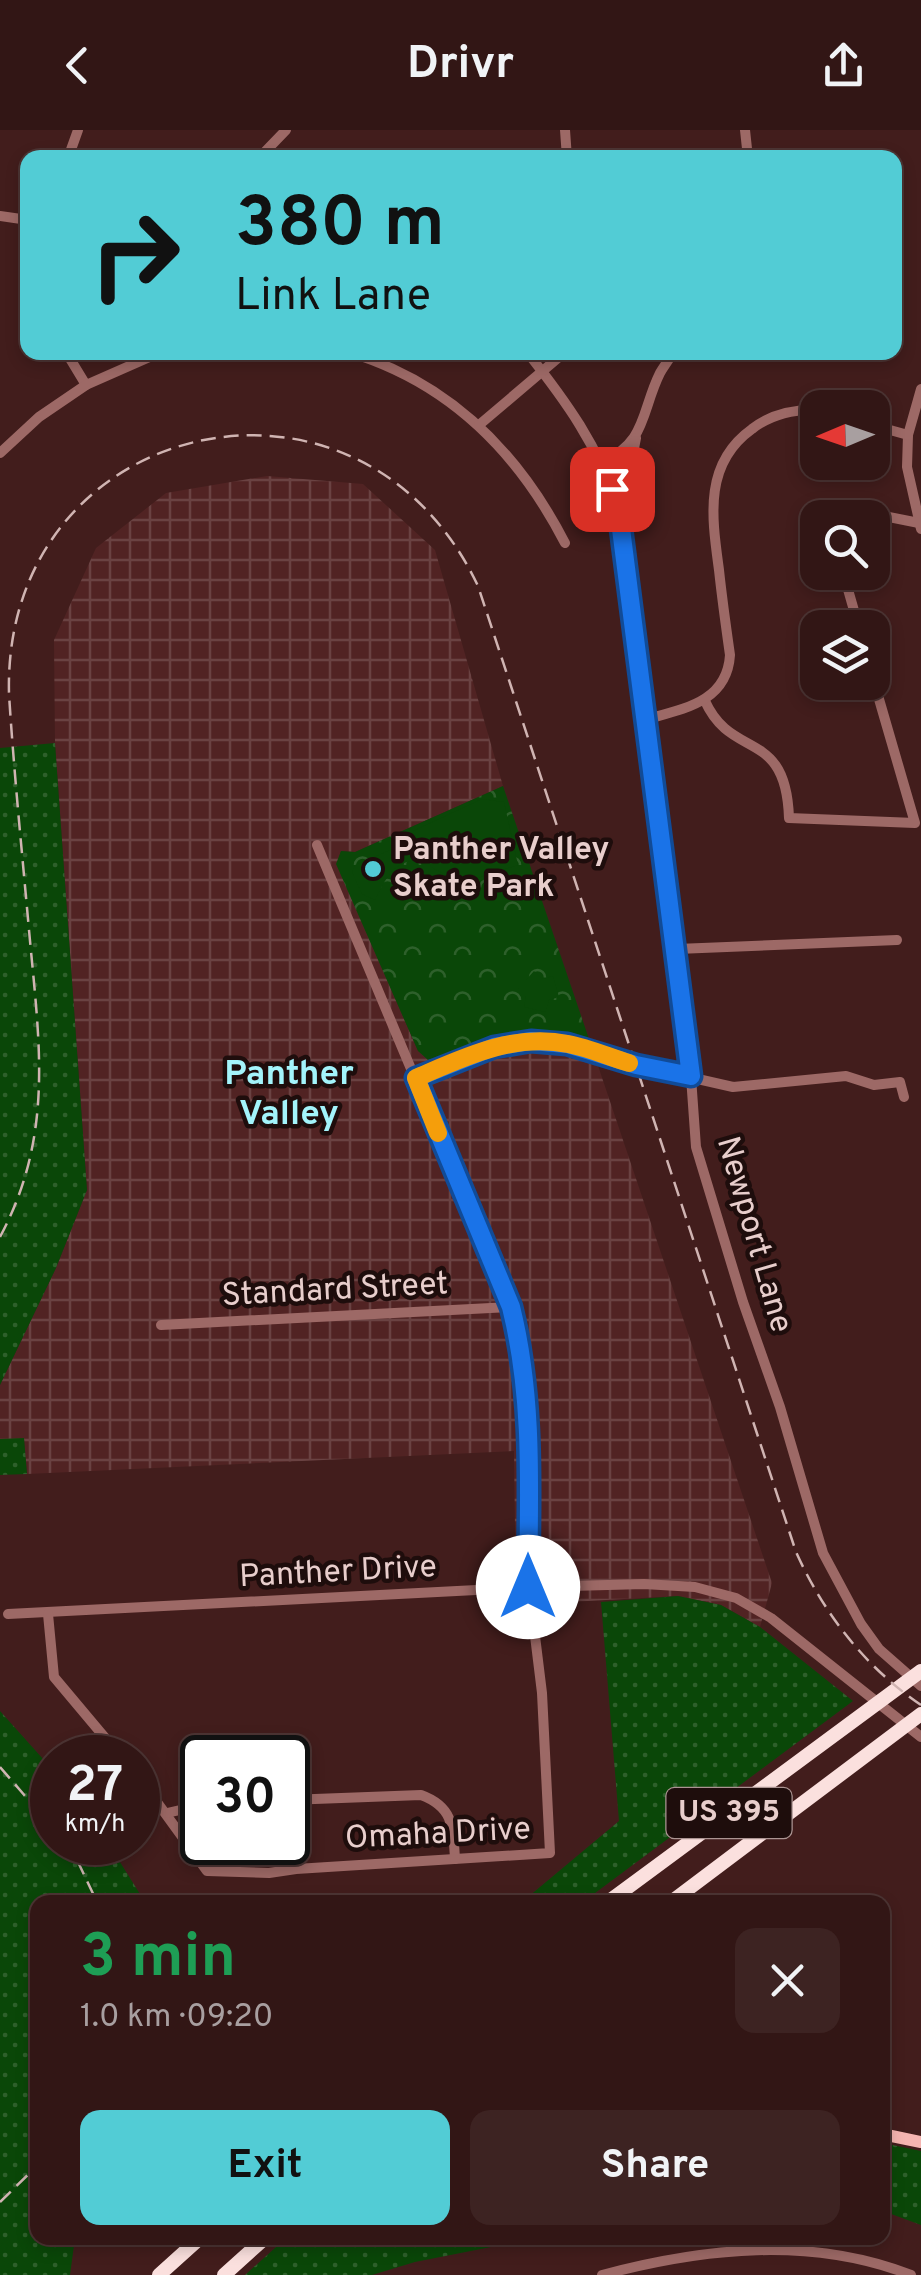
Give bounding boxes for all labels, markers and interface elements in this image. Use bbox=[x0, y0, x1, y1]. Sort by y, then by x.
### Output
text: Drivr bbox=[407, 37, 514, 94]
icon: back bbox=[50, 38, 105, 93]
icon: share bbox=[816, 38, 871, 93]
text: 380 m bbox=[235, 182, 445, 271]
icon: right bbox=[70, 190, 200, 320]
text: Link Lane bbox=[235, 269, 431, 326]
north arrow bbox=[800, 390, 890, 480]
map controls bbox=[800, 390, 890, 700]
pin bbox=[570, 447, 655, 532]
icon: arrive bbox=[585, 462, 640, 517]
button: search bbox=[800, 500, 890, 590]
button: layers bbox=[800, 610, 890, 700]
place label: Panther Valley Skate Park bbox=[393, 831, 609, 908]
marker: Panther Valley Skate Park bbox=[362, 858, 384, 880]
district label: Panther Valley bbox=[224, 1053, 354, 1137]
street label: Newport Lane bbox=[706, 1132, 800, 1338]
street label: Standard Street bbox=[221, 1265, 449, 1317]
position arrow bbox=[476, 1535, 580, 1639]
street label: Panther Drive bbox=[238, 1548, 438, 1598]
speed limit sign: 30 bbox=[180, 1735, 310, 1865]
text: 27 bbox=[67, 1756, 123, 1819]
road number: US 395 bbox=[666, 1788, 792, 1838]
text: km/h bbox=[65, 1809, 125, 1841]
street label: Omaha Drive bbox=[344, 1810, 532, 1860]
text: 3 min bbox=[80, 1922, 236, 1998]
button: close bbox=[735, 1928, 840, 2033]
text: 1.0 km · 09:20 bbox=[80, 1998, 273, 2038]
button: Exit bbox=[80, 2110, 450, 2225]
button: Share bbox=[470, 2110, 840, 2225]

